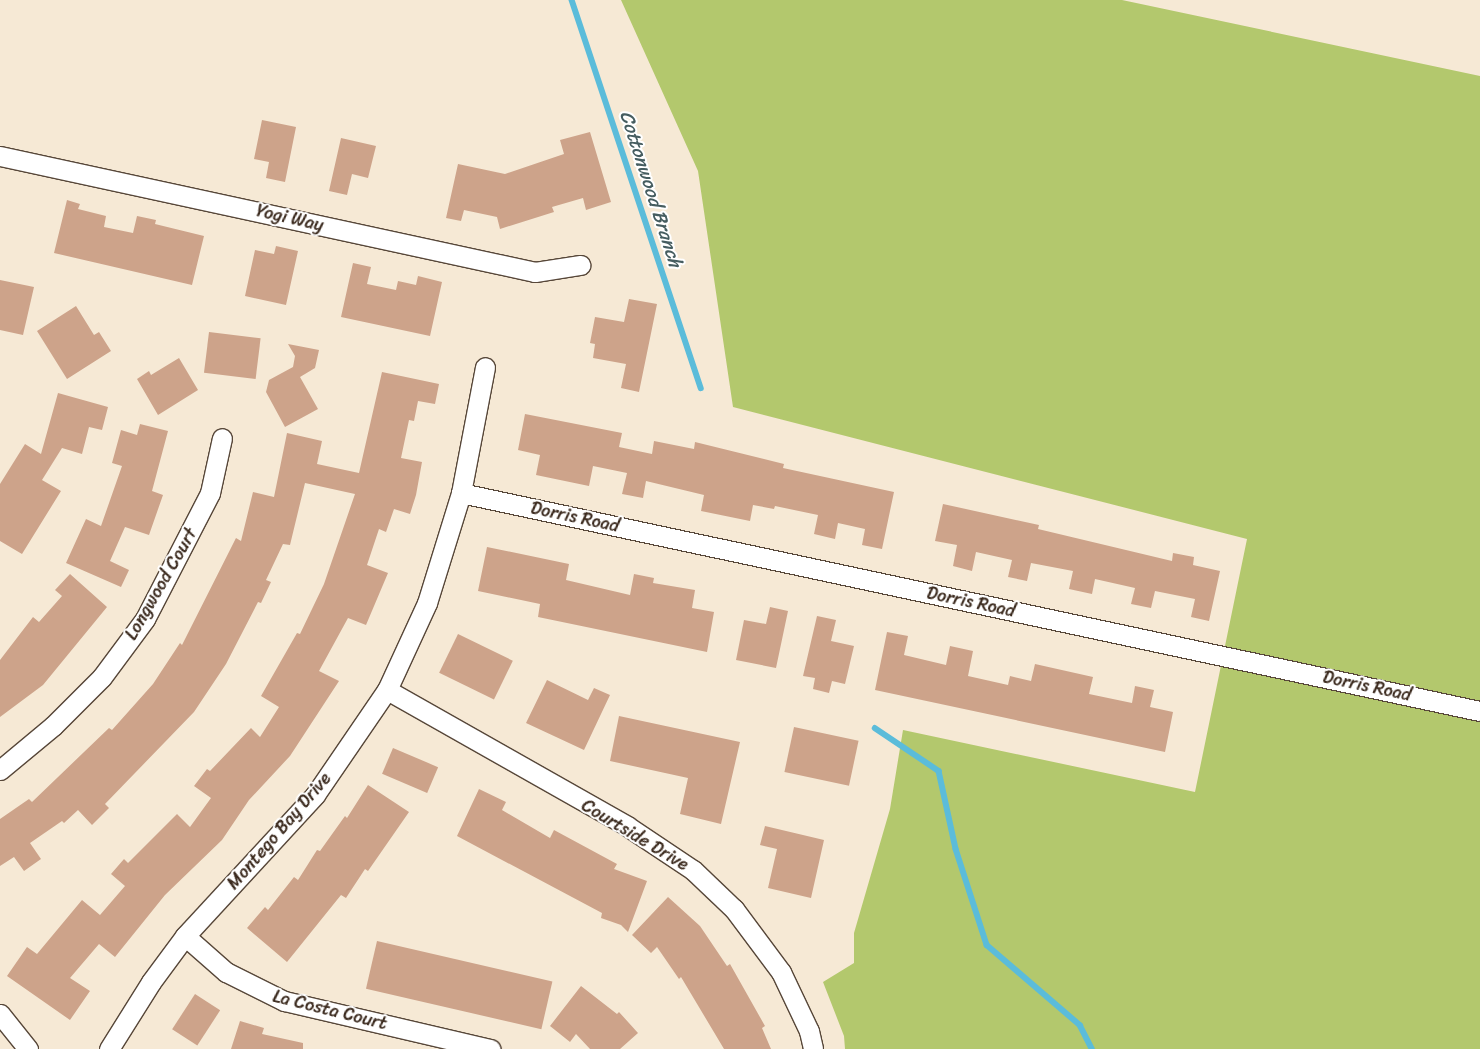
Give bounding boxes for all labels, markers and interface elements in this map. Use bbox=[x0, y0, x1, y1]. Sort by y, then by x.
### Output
water label: Cottonwood Branch bbox=[615, 108, 687, 270]
street label: Yogi Way bbox=[254, 200, 326, 236]
street label: Dorris Road bbox=[529, 497, 621, 537]
street label: Longwood Court bbox=[120, 524, 202, 644]
street label: Dorris Road bbox=[925, 582, 1017, 622]
street label: Dorris Road bbox=[1321, 666, 1413, 706]
street label: Montego Bay Drive bbox=[222, 768, 336, 894]
street label: Courtside Drive bbox=[577, 794, 693, 876]
street label: La Costa Court bbox=[270, 985, 390, 1035]

